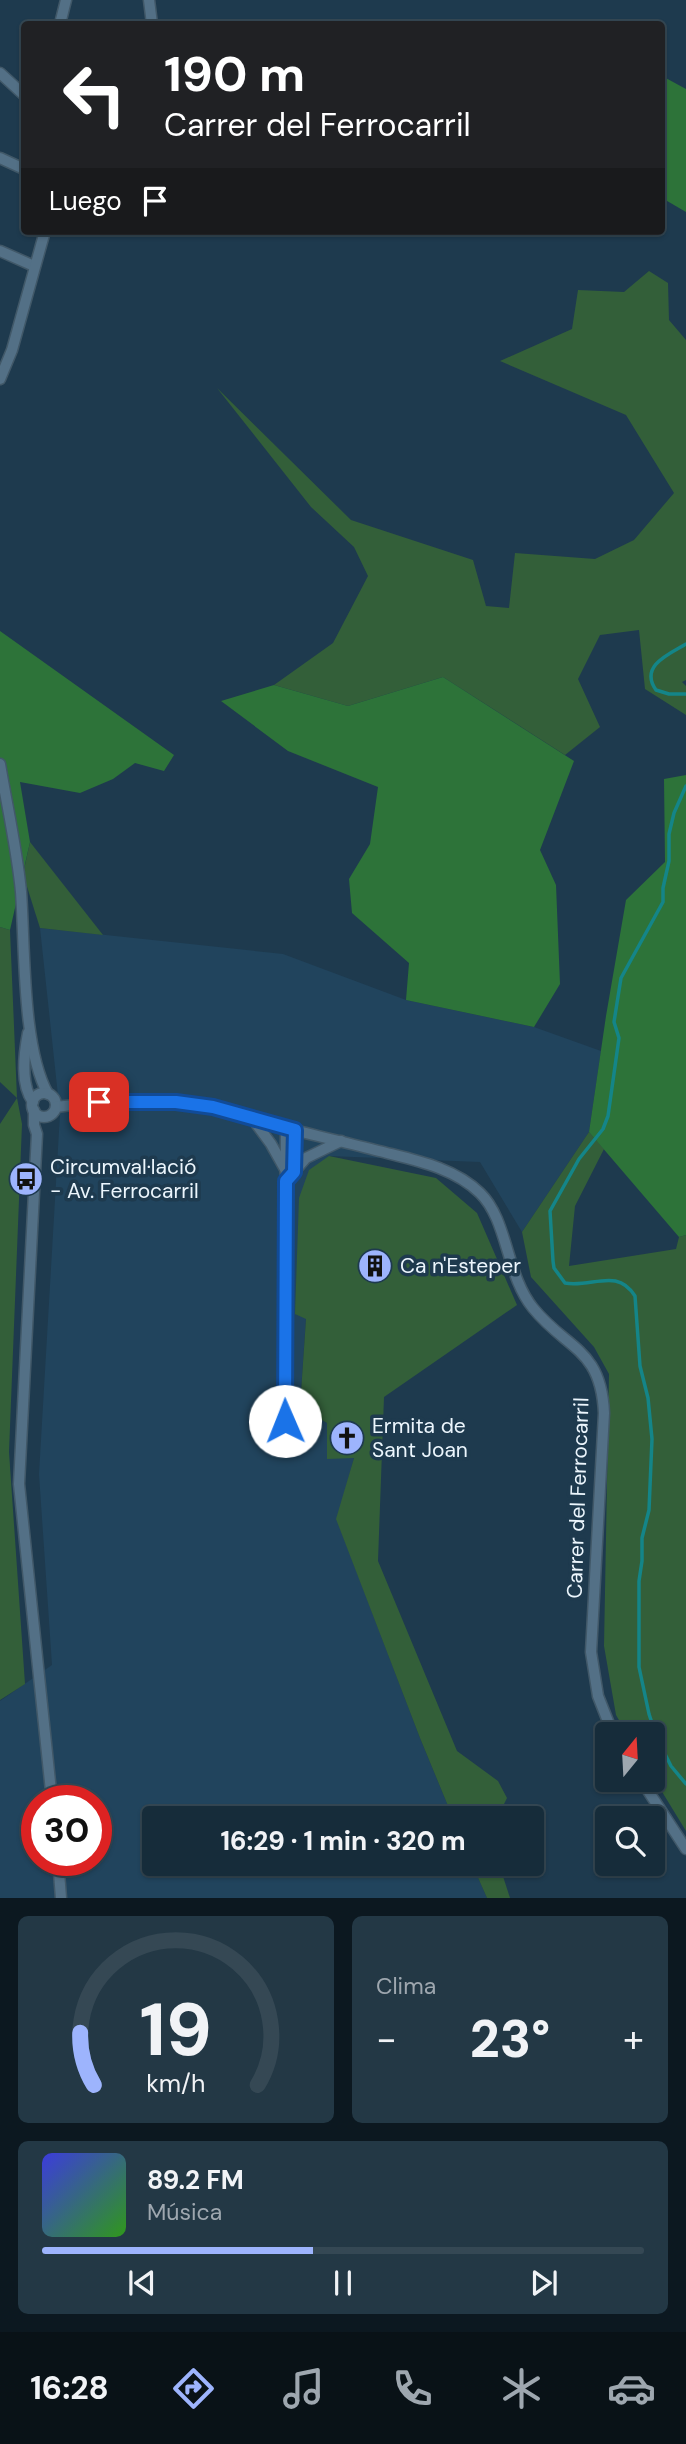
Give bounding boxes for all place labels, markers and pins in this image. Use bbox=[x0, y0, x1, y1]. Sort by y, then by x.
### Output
pin bbox=[69, 1072, 129, 1132]
place label: Circumval·lació - Av. Ferrocarril bbox=[50, 1153, 199, 1205]
bus stop icon: Circumval·lació - Av. Ferrocarril bbox=[7, 1160, 45, 1198]
building icon: Ca n'Esteper bbox=[356, 1247, 394, 1285]
place label: Ca n'Esteper bbox=[400, 1252, 521, 1280]
place label: Ermita de Sant Joan bbox=[372, 1412, 468, 1464]
church icon: Ermita de Sant Joan bbox=[328, 1419, 366, 1457]

